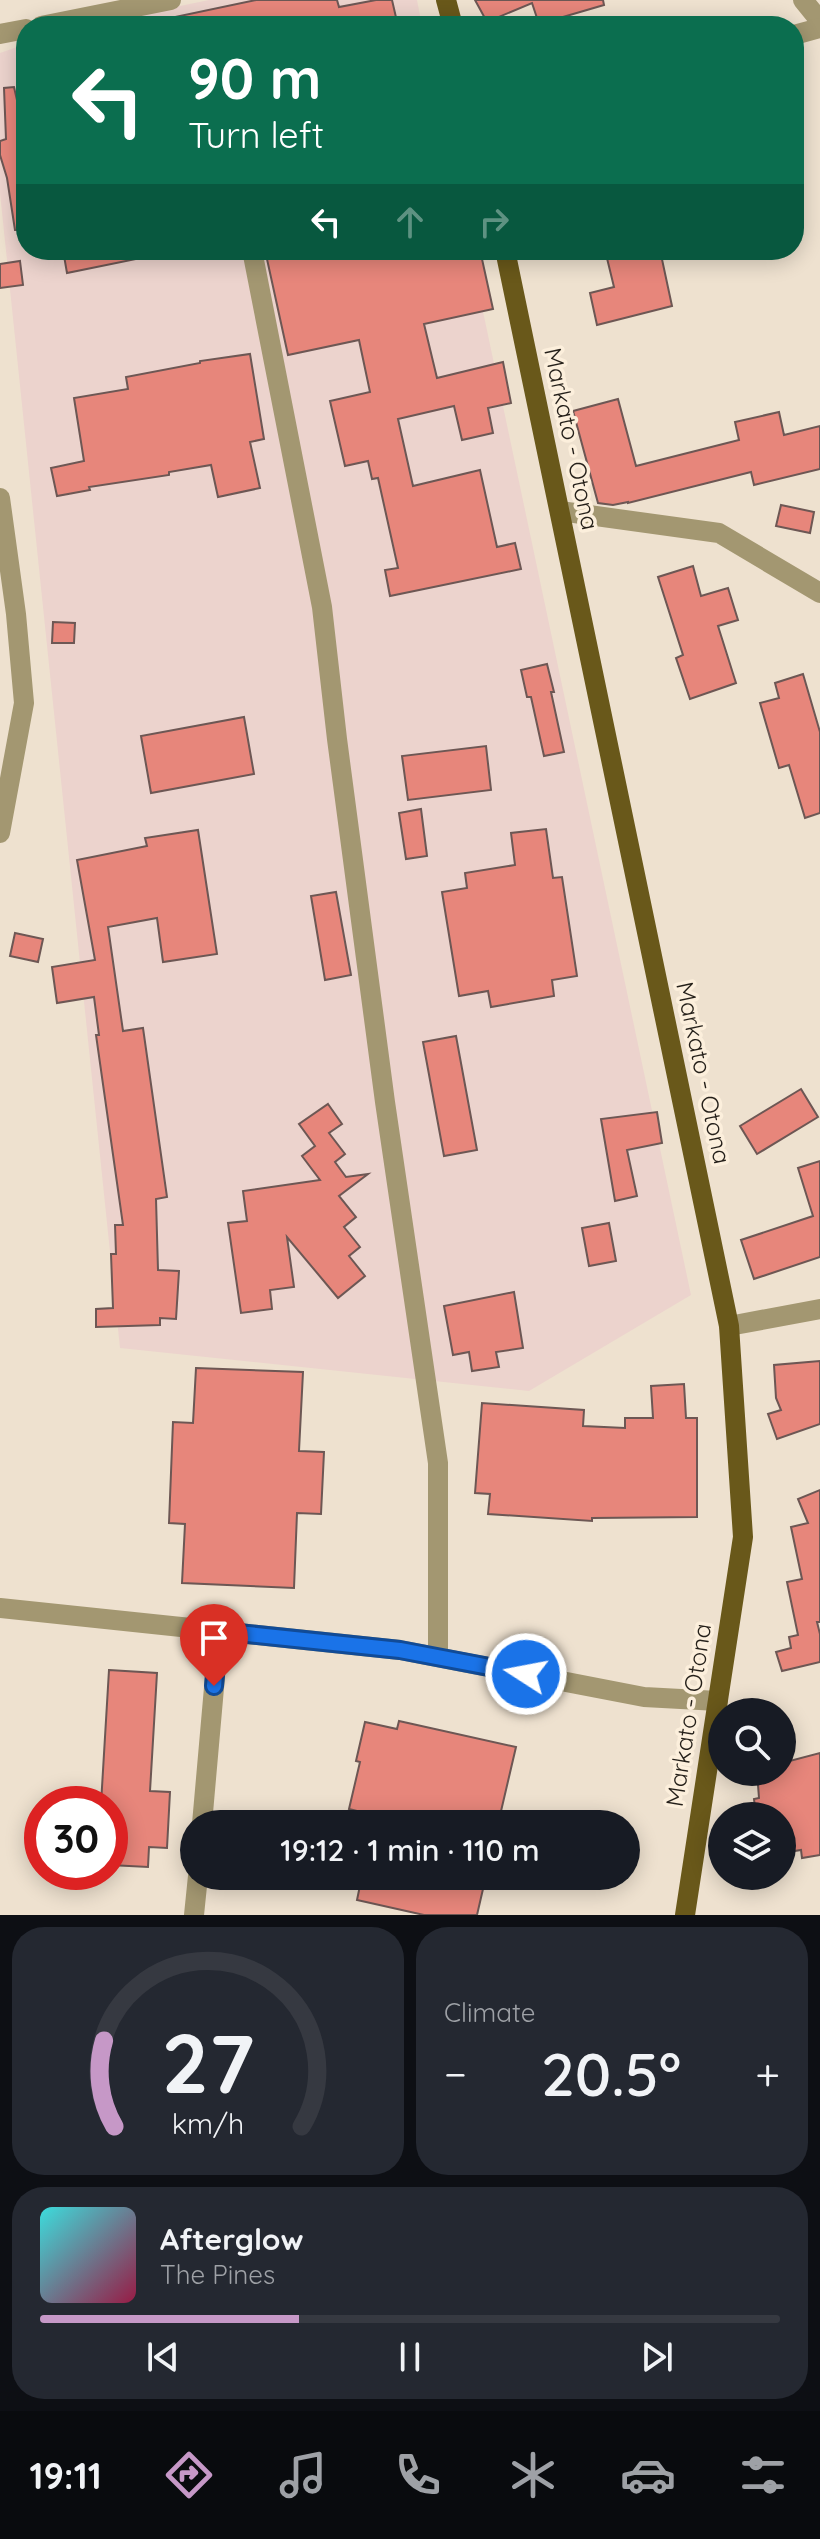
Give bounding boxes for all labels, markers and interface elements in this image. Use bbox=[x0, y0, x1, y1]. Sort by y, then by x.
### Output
text: 90 m bbox=[188, 43, 322, 113]
icon: left bbox=[56, 48, 160, 152]
text: Turn left bbox=[188, 112, 324, 157]
icon: left bbox=[304, 200, 348, 244]
icon: ahead bbox=[388, 200, 432, 244]
icon: right bbox=[472, 200, 516, 244]
street label: Markato - Otona bbox=[538, 345, 606, 532]
street label: Markato - Otona bbox=[670, 979, 738, 1166]
pin bbox=[180, 1604, 248, 1686]
icon: arrive bbox=[192, 1616, 236, 1660]
street label: Markato - Otona bbox=[659, 1621, 717, 1809]
position arrow bbox=[484, 1632, 568, 1716]
map controls bbox=[708, 1698, 796, 1890]
button: search bbox=[708, 1698, 796, 1786]
speed limit sign: 30 bbox=[24, 1786, 128, 1890]
button: layers bbox=[708, 1802, 796, 1890]
text: 19:12 · 1 min · 110 m bbox=[280, 1831, 540, 1869]
text: Climate bbox=[444, 1996, 535, 2029]
text: 27 bbox=[161, 2010, 255, 2114]
text: 20.5° bbox=[541, 2036, 681, 2111]
text: − bbox=[444, 2046, 467, 2101]
text: + bbox=[755, 2046, 780, 2101]
text: km/h bbox=[172, 2105, 244, 2141]
text: Afterglow bbox=[160, 2220, 303, 2258]
text: The Pines bbox=[160, 2258, 275, 2291]
icon: previous bbox=[141, 2335, 185, 2379]
icon: pause bbox=[388, 2335, 432, 2379]
icon: next bbox=[635, 2335, 679, 2379]
icon: directions bbox=[161, 2447, 217, 2503]
icon: music bbox=[275, 2447, 331, 2503]
icon: phone bbox=[390, 2447, 446, 2503]
icon: climate bbox=[505, 2447, 561, 2503]
icon: car bbox=[620, 2447, 676, 2503]
icon: filters bbox=[735, 2447, 791, 2503]
text: 19:11 bbox=[29, 2453, 102, 2498]

